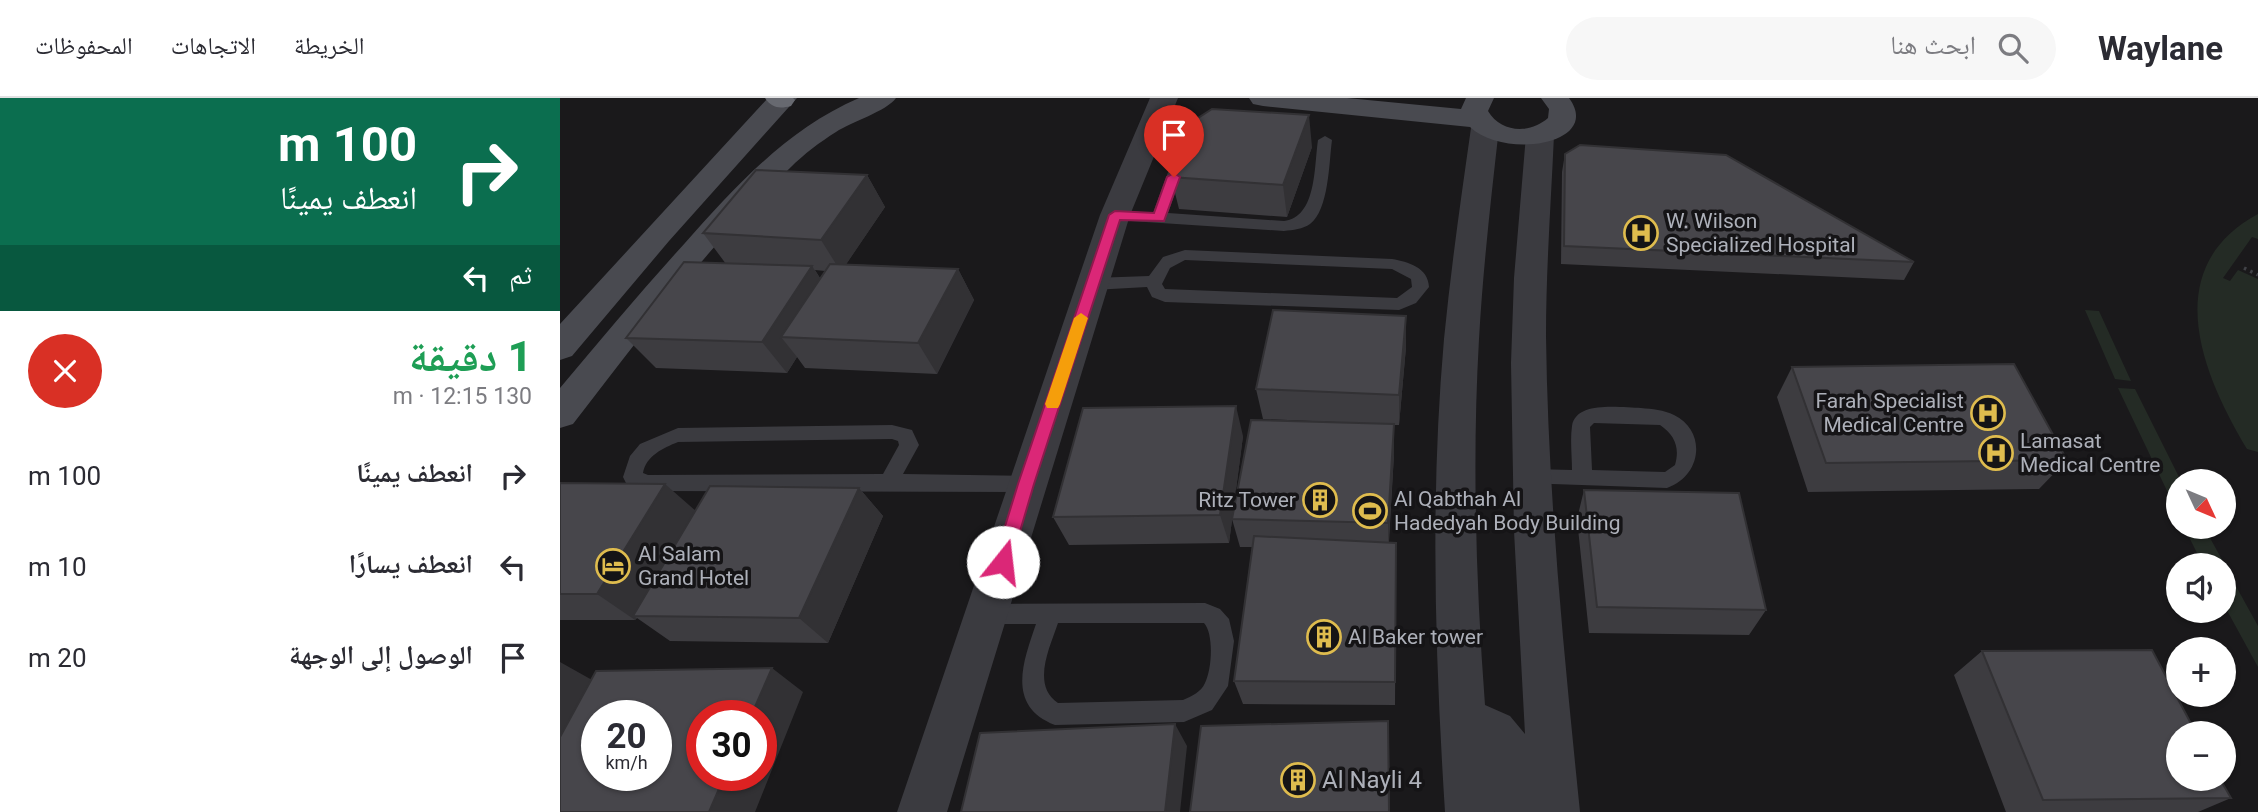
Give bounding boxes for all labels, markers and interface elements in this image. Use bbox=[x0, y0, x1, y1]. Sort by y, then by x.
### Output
search box bbox=[1566, 17, 2056, 80]
icon: search bbox=[1994, 29, 2032, 67]
text: Waylane bbox=[2098, 29, 2223, 68]
text: ابحث هنا bbox=[1890, 30, 1976, 60]
text: المحفوظات bbox=[35, 32, 133, 60]
text: الاتجاهات bbox=[171, 32, 256, 60]
text: الخريطة bbox=[294, 32, 365, 60]
pin bbox=[1144, 105, 1204, 177]
text: 100 m bbox=[278, 116, 417, 173]
icon: arrive bbox=[1155, 116, 1193, 154]
icon: right bbox=[441, 126, 532, 217]
text: انعطف يمينًا bbox=[280, 179, 417, 217]
place label: W. Wilson Specialized Hospital bbox=[1666, 209, 1856, 257]
hospital icon: W. Wilson Specialized Hospital bbox=[1622, 214, 1660, 252]
icon: left bbox=[457, 259, 495, 297]
text: ثم bbox=[509, 260, 532, 290]
text: 1 دقيقة bbox=[409, 332, 532, 381]
button: close bbox=[28, 334, 102, 408]
text: 130 m · 12:15 bbox=[393, 383, 532, 410]
place label: Farah Specialist Medical Centre bbox=[1816, 389, 1964, 437]
hospital icon: Farah Specialist Medical Centre bbox=[1969, 394, 2007, 432]
place label: Lamasat Medical Centre bbox=[2020, 429, 2160, 477]
hospital icon: Lamasat Medical Centre bbox=[1977, 434, 2015, 472]
icon: right bbox=[494, 457, 532, 495]
text: انعطف يمينًا bbox=[356, 458, 473, 488]
text: 100 m bbox=[28, 461, 101, 491]
north arrow bbox=[2166, 469, 2236, 539]
map controls bbox=[2166, 469, 2236, 791]
building icon: Ritz Tower bbox=[1301, 481, 1339, 519]
place label: Al Qabthah Al Hadedyah Body Building bbox=[1394, 487, 1620, 535]
place label: Ritz Tower bbox=[1198, 488, 1296, 512]
sports icon: Al Qabthah Al Hadedyah Body Building bbox=[1351, 492, 1389, 530]
position arrow bbox=[966, 525, 1040, 599]
place label: Al Salam Grand Hotel bbox=[638, 542, 749, 590]
hotel icon: Al Salam Grand Hotel bbox=[594, 547, 632, 585]
icon: left bbox=[494, 548, 532, 586]
text: انعطف يسارًا bbox=[349, 549, 473, 579]
text: 10 m bbox=[28, 552, 87, 582]
button: sound bbox=[2166, 553, 2236, 623]
building icon: Al Baker tower bbox=[1305, 618, 1343, 656]
place label: Al Baker tower bbox=[1348, 625, 1483, 649]
button: + bbox=[2166, 637, 2236, 707]
icon: arrive bbox=[494, 639, 532, 677]
text: الوصول إلى الوجهة bbox=[289, 640, 473, 670]
text: 20 m bbox=[28, 643, 87, 673]
speed limit sign: 30 bbox=[686, 700, 777, 791]
text: 20 bbox=[606, 716, 647, 757]
button: − bbox=[2166, 721, 2236, 791]
text: km/h bbox=[605, 752, 648, 773]
building icon: Al Nayli 4 bbox=[1279, 761, 1317, 799]
place label: Al Nayli 4 bbox=[1322, 766, 1422, 794]

